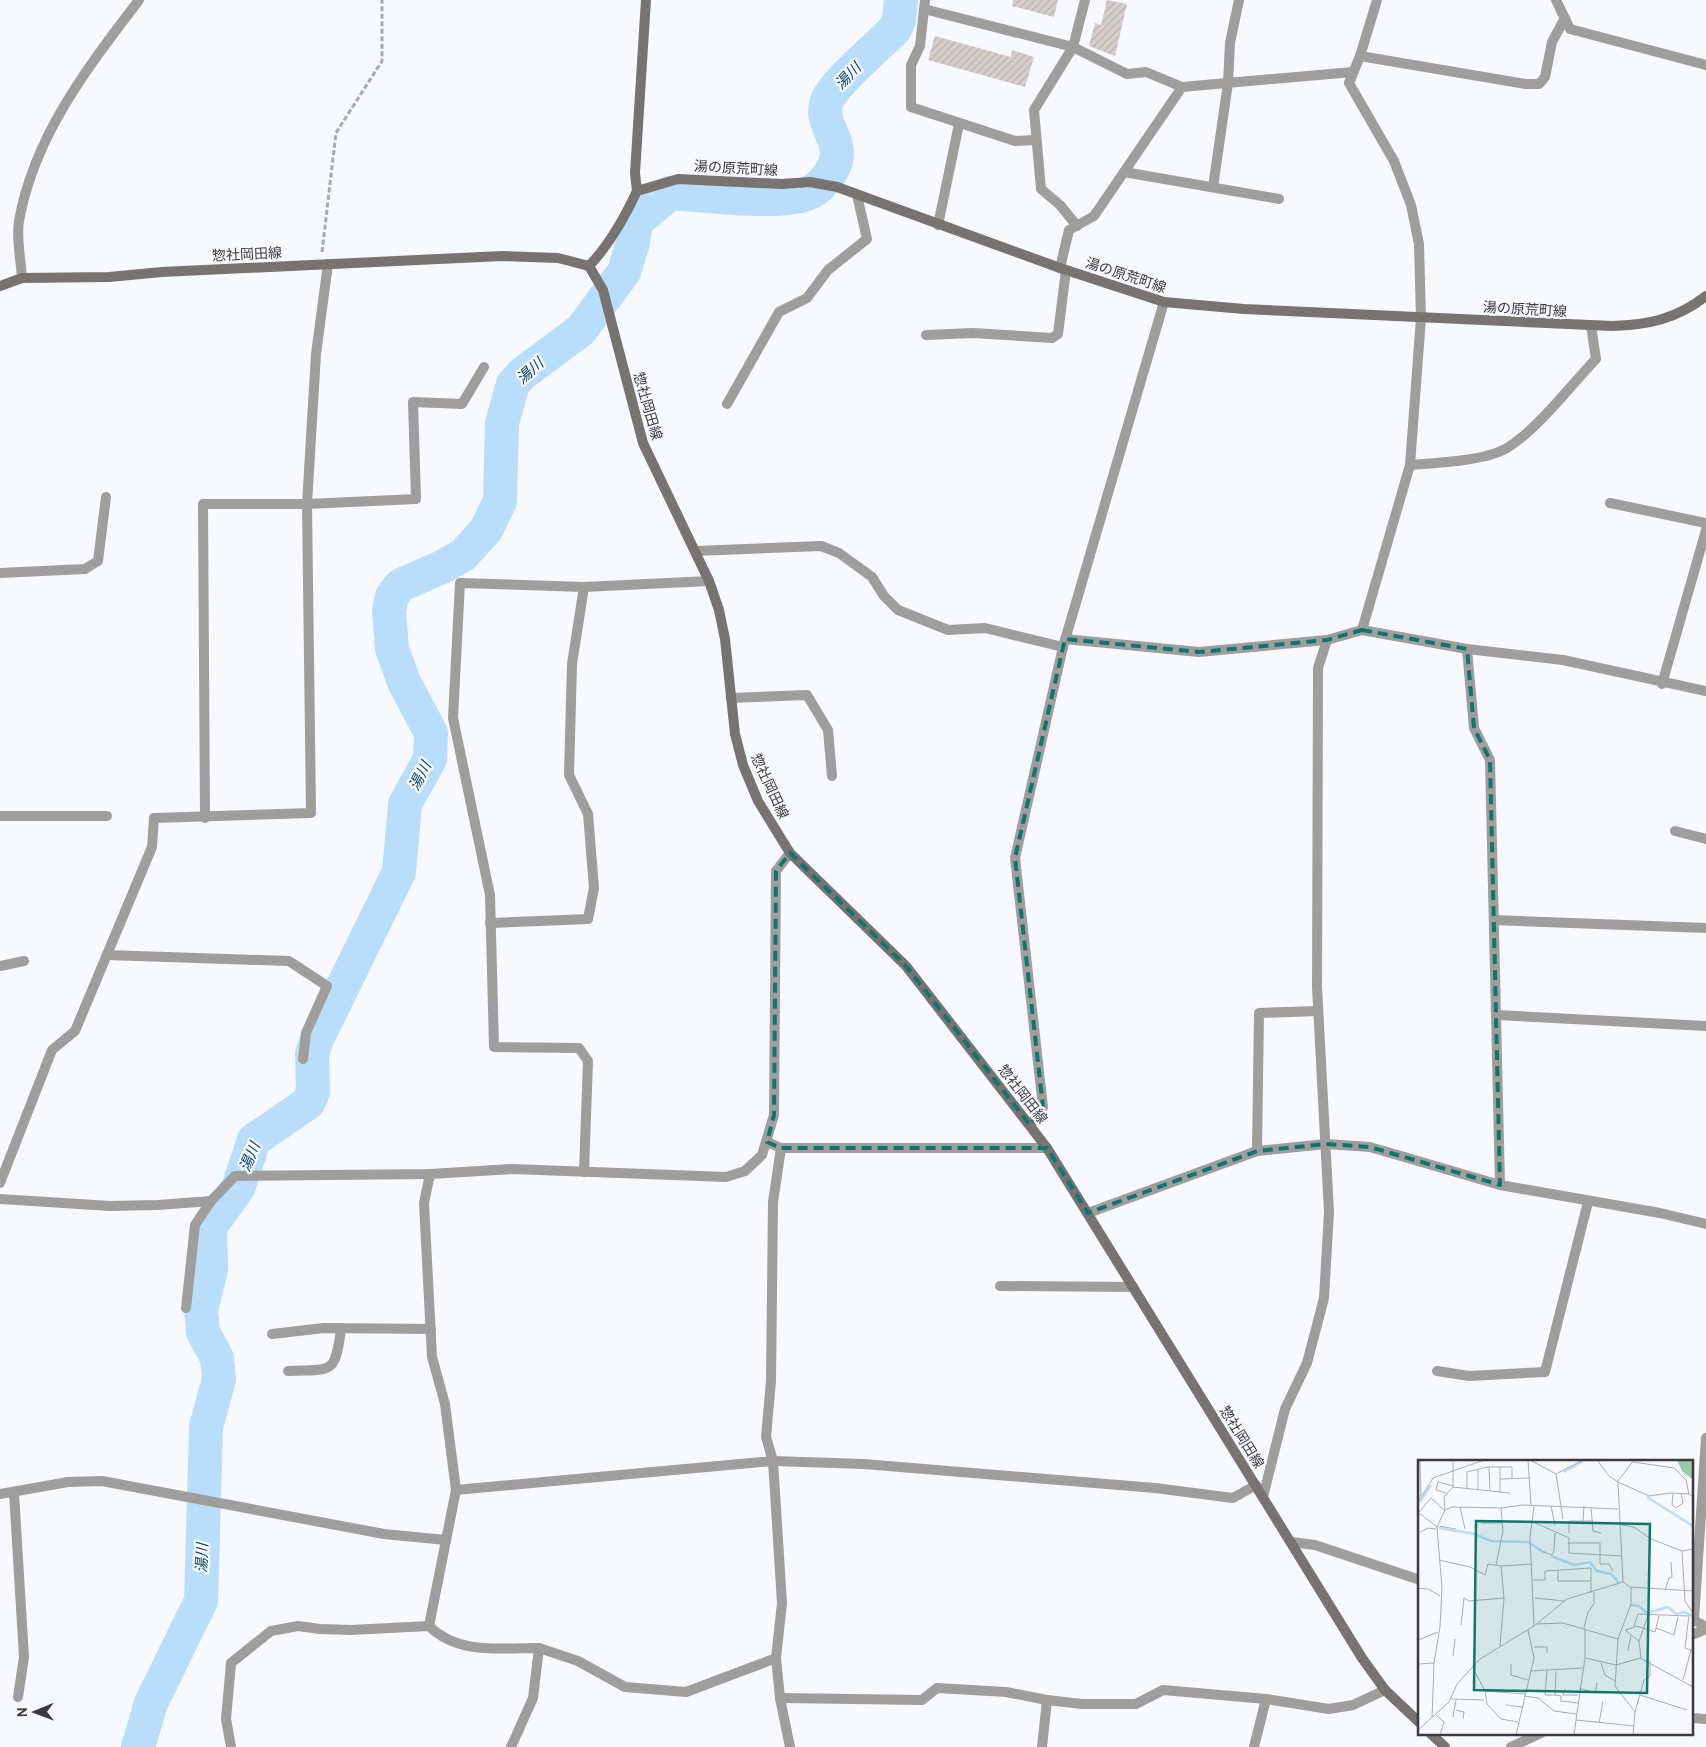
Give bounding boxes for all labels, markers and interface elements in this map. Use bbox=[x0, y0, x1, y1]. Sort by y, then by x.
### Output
water label: 湯川 bbox=[832, 58, 868, 94]
street label: 湯の原荒町線 bbox=[694, 159, 778, 180]
street label: 惣社岡田線 bbox=[212, 245, 282, 266]
street label: 湯の原荒町線 bbox=[1083, 255, 1168, 297]
street label: 湯の原荒町線 bbox=[1483, 300, 1567, 321]
water label: 湯川 bbox=[513, 354, 550, 389]
street label: 惣社岡田線 bbox=[629, 370, 664, 442]
street label: 惣社岡田線 bbox=[746, 751, 791, 822]
water label: 湯川 bbox=[406, 757, 438, 794]
street label: 惣社岡田線 bbox=[994, 1062, 1050, 1128]
water label: 湯川 bbox=[237, 1138, 267, 1175]
street label: 惣社岡田線 bbox=[1215, 1404, 1266, 1472]
inset map bbox=[1418, 1460, 1694, 1734]
water label: 湯川 bbox=[193, 1541, 214, 1573]
north arrow bbox=[10, 1687, 60, 1737]
text: N bbox=[15, 1707, 32, 1717]

